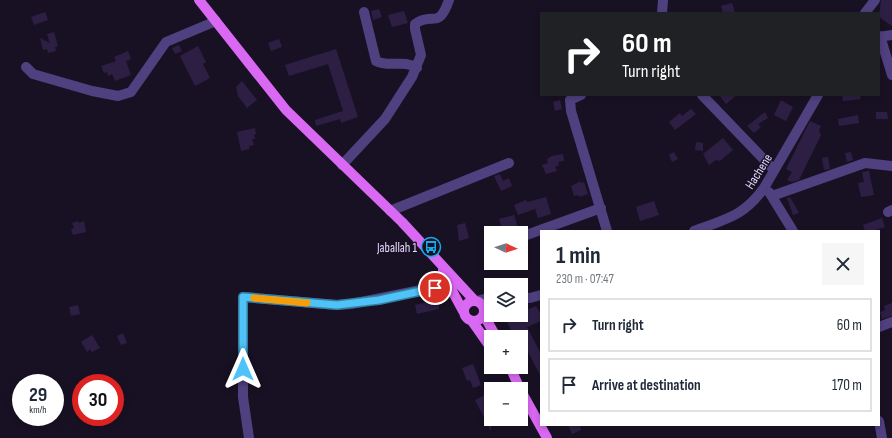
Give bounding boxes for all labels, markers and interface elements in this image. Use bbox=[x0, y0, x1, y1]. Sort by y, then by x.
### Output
text: 60 m bbox=[622, 27, 671, 60]
icon: right bbox=[556, 28, 608, 80]
text: Turn right bbox=[622, 61, 680, 82]
street label: Hachene bbox=[742, 151, 776, 192]
north arrow bbox=[484, 226, 528, 270]
map controls bbox=[484, 226, 528, 426]
bus stop icon: Jaballah 1 bbox=[420, 236, 442, 258]
place label: Jaballah 1 bbox=[376, 240, 417, 256]
text: 1 min bbox=[556, 241, 601, 270]
button: close bbox=[822, 243, 864, 285]
pin bbox=[418, 271, 452, 305]
text: 230 m · 07:47 bbox=[556, 271, 614, 287]
icon: arrive bbox=[424, 277, 446, 299]
button: layers bbox=[484, 278, 528, 322]
icon: right bbox=[558, 314, 580, 336]
text: Turn right bbox=[592, 316, 644, 335]
text: 60 m bbox=[837, 316, 862, 335]
button: + bbox=[484, 330, 528, 374]
position arrow bbox=[222, 348, 264, 390]
speed limit sign: 30 bbox=[72, 374, 124, 426]
icon: arrive bbox=[558, 374, 580, 396]
text: Arrive at destination bbox=[592, 376, 701, 395]
text: 170 m bbox=[832, 376, 862, 395]
button: − bbox=[484, 382, 528, 426]
text: 29 bbox=[29, 383, 47, 407]
text: km/h bbox=[29, 404, 47, 416]

